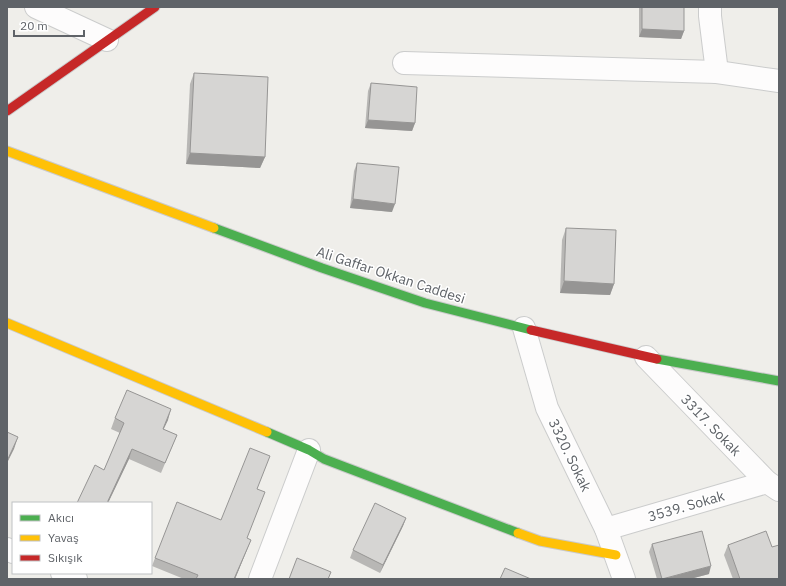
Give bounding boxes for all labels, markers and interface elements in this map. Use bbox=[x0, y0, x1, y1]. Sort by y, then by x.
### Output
scale bar bbox=[14, 12, 84, 38]
text: 20 m bbox=[20, 18, 48, 33]
street label: Ali Gaffar Okkan Caddesi bbox=[314, 242, 468, 308]
street label: 3317. Sokak bbox=[677, 390, 745, 460]
street label: 3320. Sokak bbox=[545, 416, 596, 495]
street label: 3539. Sokak bbox=[646, 486, 727, 526]
legend bbox=[12, 502, 152, 574]
text: Akıcı bbox=[48, 510, 74, 525]
text: Yavaş bbox=[48, 530, 79, 545]
text: Sıkışık bbox=[48, 550, 83, 565]

